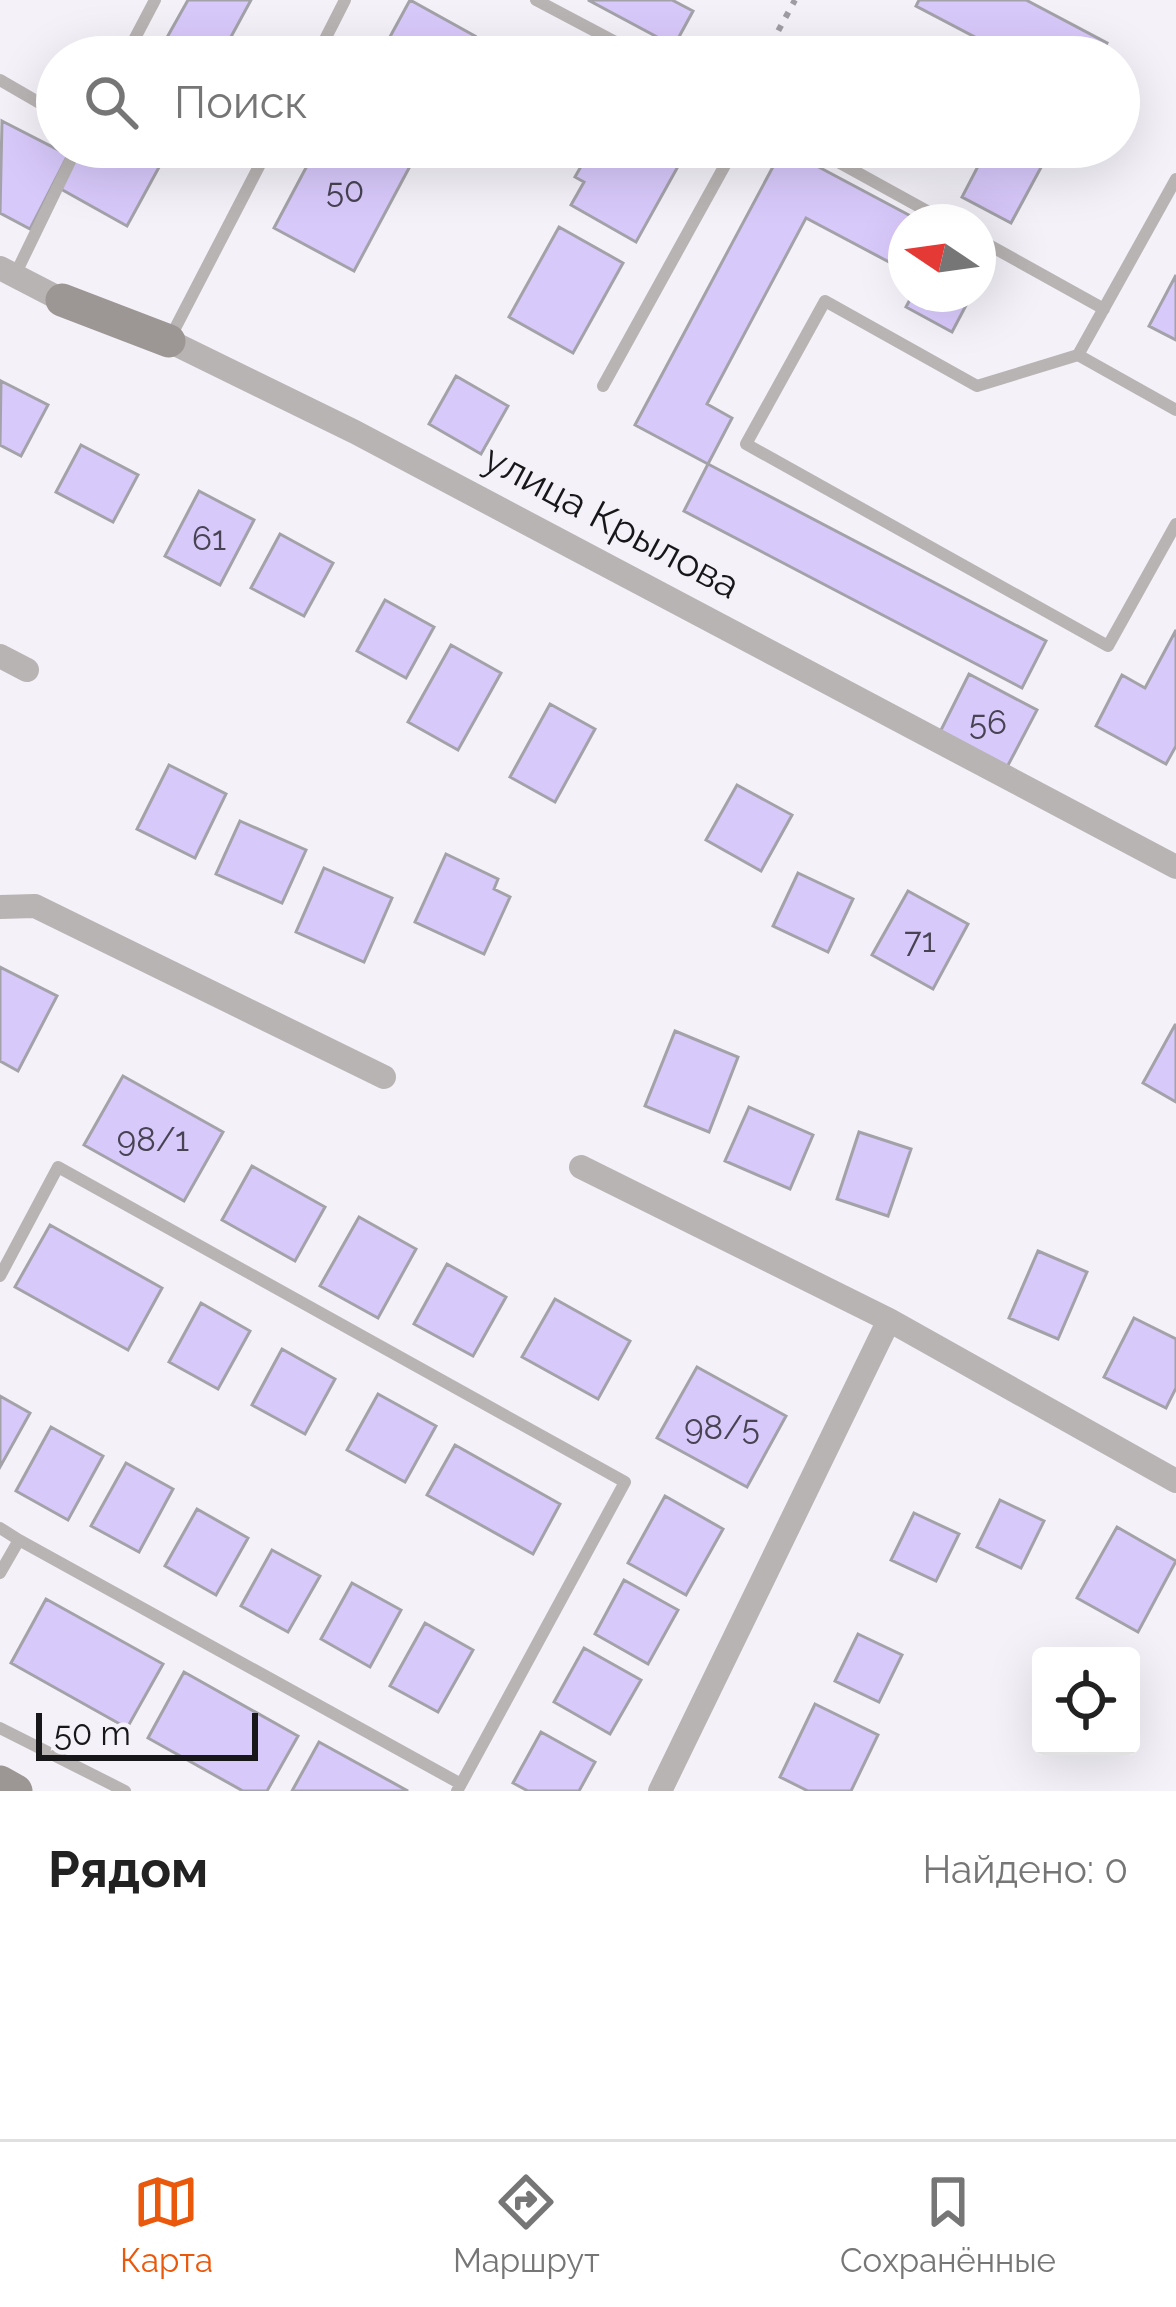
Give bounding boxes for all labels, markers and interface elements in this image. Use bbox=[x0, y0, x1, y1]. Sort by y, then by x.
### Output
search box bbox=[36, 36, 1140, 168]
icon: search bbox=[78, 69, 144, 135]
text: Поиск bbox=[174, 76, 308, 129]
house number: 50 bbox=[326, 171, 364, 210]
north arrow bbox=[888, 204, 996, 312]
street label: улица Крылова bbox=[476, 434, 748, 608]
house number: 61 bbox=[192, 519, 226, 558]
house number: 56 bbox=[969, 703, 1007, 742]
house number: 71 bbox=[904, 921, 936, 960]
house number: 98/1 bbox=[117, 1120, 189, 1159]
house number: 98/5 bbox=[684, 1408, 760, 1447]
map controls bbox=[1032, 1647, 1140, 1755]
button: locate bbox=[1032, 1647, 1140, 1755]
scale bar bbox=[36, 1707, 258, 1760]
text: 50 m bbox=[54, 1714, 131, 1753]
text: Рядом bbox=[48, 1839, 208, 1899]
text: Найдено: 0 bbox=[922, 1846, 1128, 1892]
tab: Карта bbox=[120, 2169, 213, 2280]
tab: Маршрут bbox=[453, 2169, 600, 2280]
tab: Сохранённые bbox=[840, 2169, 1056, 2280]

